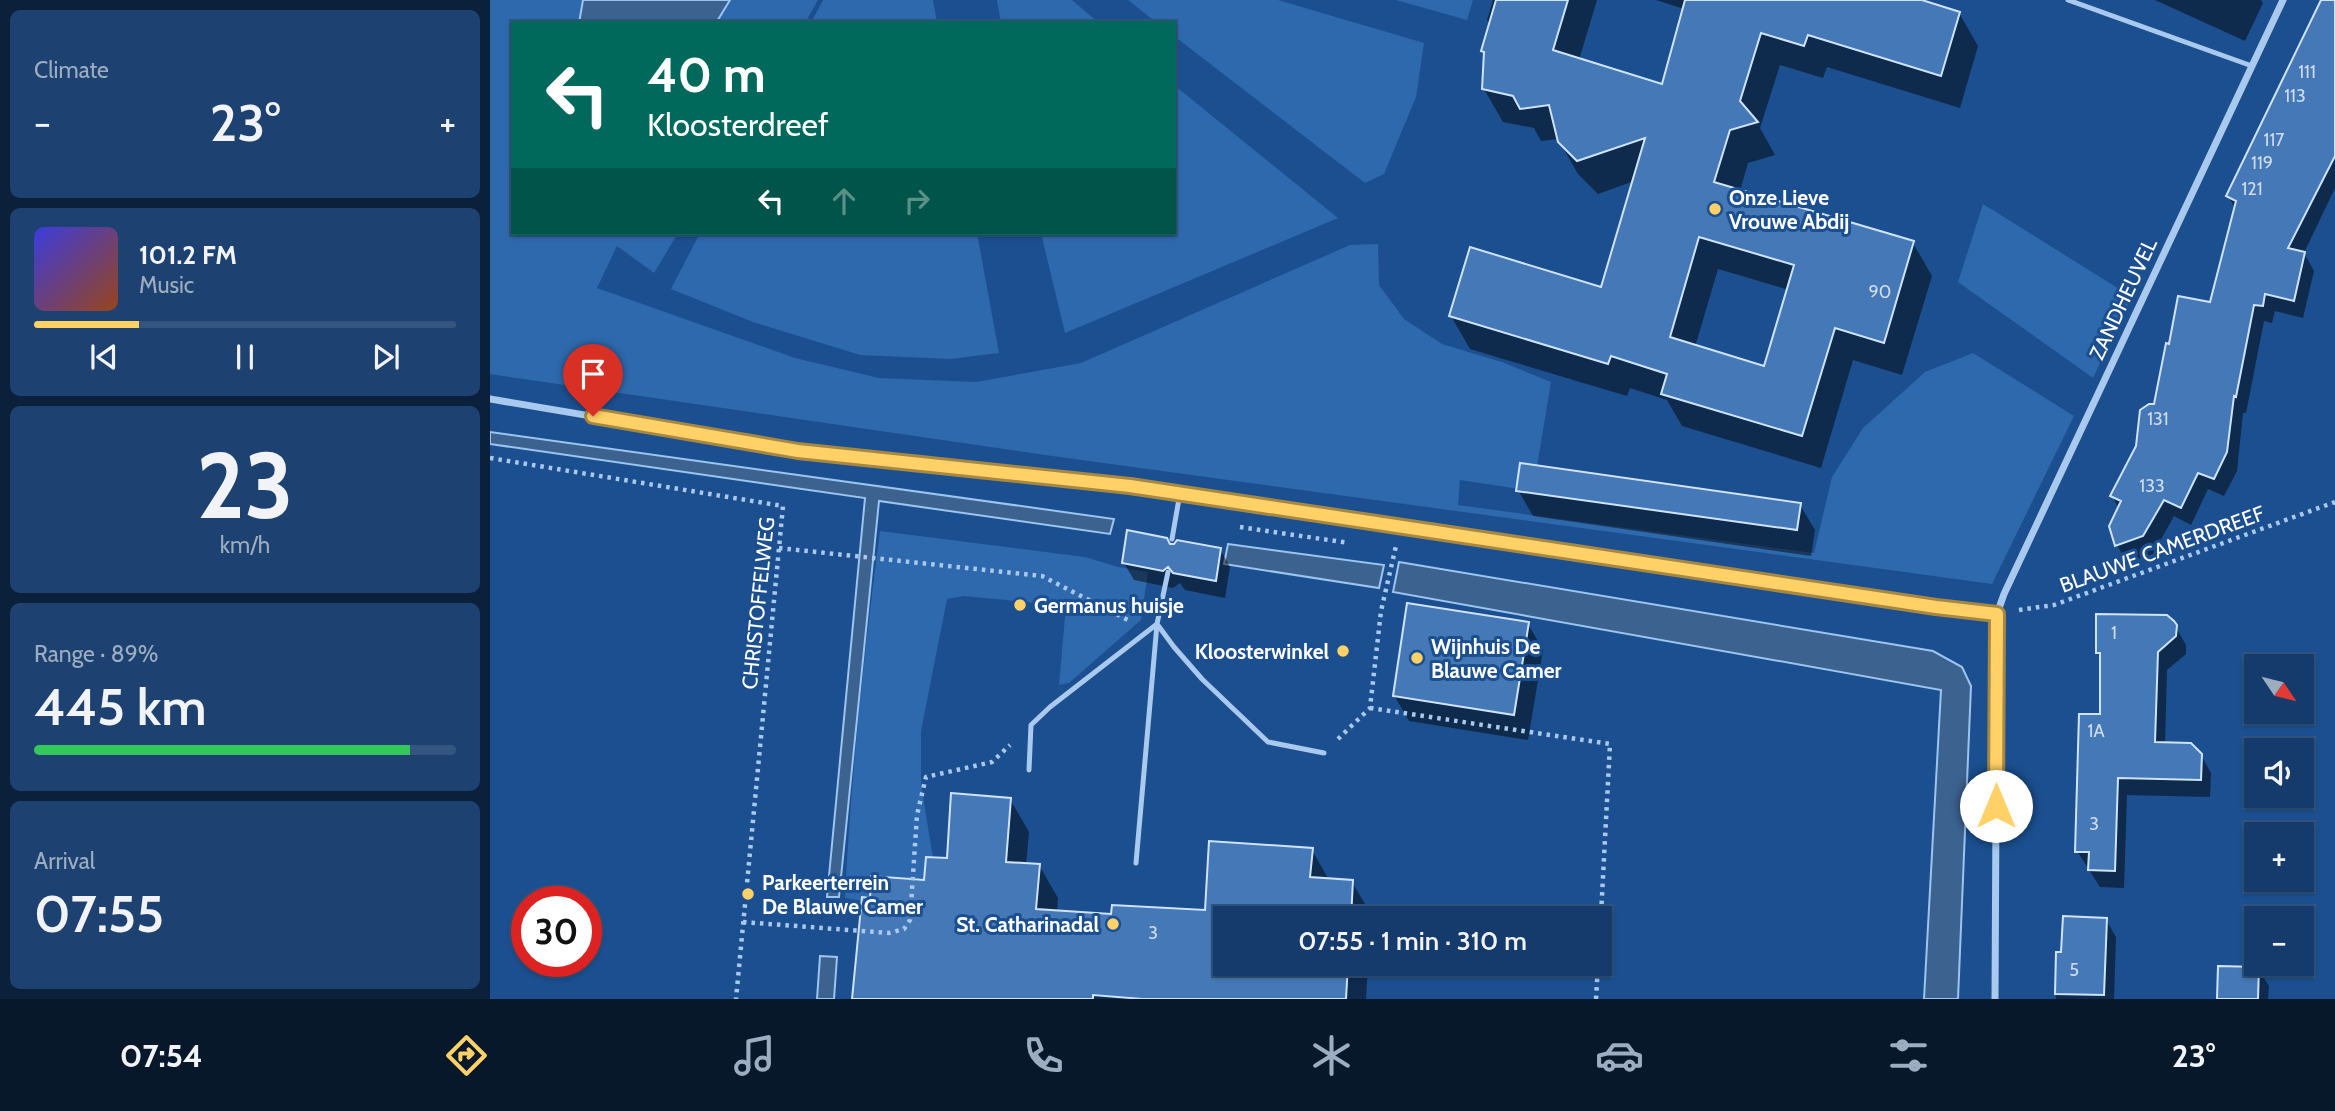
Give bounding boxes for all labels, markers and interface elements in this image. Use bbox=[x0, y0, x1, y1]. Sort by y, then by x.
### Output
text: 40 m bbox=[647, 45, 766, 104]
icon: left bbox=[532, 49, 623, 140]
text: Climate bbox=[34, 56, 109, 84]
house number: 111 bbox=[2298, 61, 2316, 83]
house number: 113 bbox=[2284, 85, 2306, 107]
text: 23° bbox=[210, 91, 280, 154]
text: − bbox=[34, 99, 51, 146]
text: + bbox=[439, 99, 456, 146]
text: Kloosterdreef bbox=[647, 105, 829, 144]
house number: 117 bbox=[2264, 129, 2284, 151]
house number: 119 bbox=[2251, 152, 2273, 174]
house number: 121 bbox=[2241, 178, 2263, 200]
icon: left bbox=[752, 182, 790, 220]
icon: ahead bbox=[825, 182, 863, 220]
icon: right bbox=[898, 182, 936, 220]
place label: Onze Lieve Vrouwe Abdij bbox=[1729, 185, 1849, 234]
marker: Onze Lieve Vrouwe Abdij bbox=[1707, 201, 1723, 217]
street label: ZANDHEUVEL bbox=[2084, 234, 2162, 364]
text: 101.2 FM bbox=[139, 239, 237, 271]
text: Music bbox=[139, 271, 194, 299]
house number: 90 bbox=[1869, 281, 1891, 303]
icon: previous bbox=[85, 338, 123, 376]
icon: pause bbox=[226, 338, 264, 376]
icon: next bbox=[367, 338, 405, 376]
pin bbox=[563, 344, 623, 416]
icon: arrive bbox=[574, 355, 612, 393]
house number: 131 bbox=[2147, 408, 2169, 430]
text: 23 bbox=[196, 430, 294, 541]
house number: 133 bbox=[2139, 475, 2165, 497]
street label: BLAUWE CAMERDREEF bbox=[2056, 500, 2268, 598]
street label: CHRISTOFFELWEG bbox=[737, 516, 779, 690]
text: km/h bbox=[220, 531, 270, 559]
place label: Germanus huisje bbox=[1034, 593, 1184, 618]
marker: Germanus huisje bbox=[1012, 597, 1028, 613]
house number: 1 bbox=[2111, 622, 2117, 644]
place label: Wijnhuis De Blauwe Camer bbox=[1431, 634, 1561, 683]
place label: Kloosterwinkel bbox=[1195, 639, 1329, 664]
text: Range · 89% bbox=[34, 640, 158, 668]
marker: Kloosterwinkel bbox=[1335, 643, 1351, 659]
marker: Wijnhuis De Blauwe Camer bbox=[1409, 650, 1425, 666]
north arrow bbox=[2244, 654, 2314, 724]
map controls bbox=[2244, 654, 2314, 976]
text: 445 km bbox=[34, 675, 207, 738]
house number: 1A bbox=[2088, 720, 2104, 742]
button: sound bbox=[2244, 738, 2314, 808]
position arrow bbox=[1959, 769, 2033, 843]
house number: 3 bbox=[2089, 813, 2099, 835]
button: + bbox=[2244, 822, 2314, 892]
text: Arrival bbox=[34, 847, 95, 875]
place label: Parkeerterrein De Blauwe Camer bbox=[762, 870, 923, 919]
text: 07:55 bbox=[34, 882, 164, 945]
speed limit sign: 30 bbox=[511, 886, 602, 977]
marker: Parkeerterrein De Blauwe Camer bbox=[740, 886, 756, 902]
button: − bbox=[2244, 906, 2314, 976]
place label: St. Catharinadal bbox=[956, 912, 1099, 937]
marker: St. Catharinadal bbox=[1105, 916, 1121, 932]
house number: 3 bbox=[1148, 922, 1158, 944]
text: 07:55 · 1 min · 310 m bbox=[1298, 925, 1527, 957]
house number: 5 bbox=[2069, 959, 2079, 981]
icon: directions bbox=[442, 1031, 491, 1080]
icon: music bbox=[730, 1031, 779, 1080]
icon: phone bbox=[1019, 1031, 1068, 1080]
icon: climate bbox=[1307, 1031, 1356, 1080]
icon: car bbox=[1595, 1031, 1644, 1080]
icon: filters bbox=[1884, 1031, 1933, 1080]
text: 07:54 bbox=[120, 1036, 203, 1075]
text: 23° bbox=[2172, 1036, 2215, 1075]

